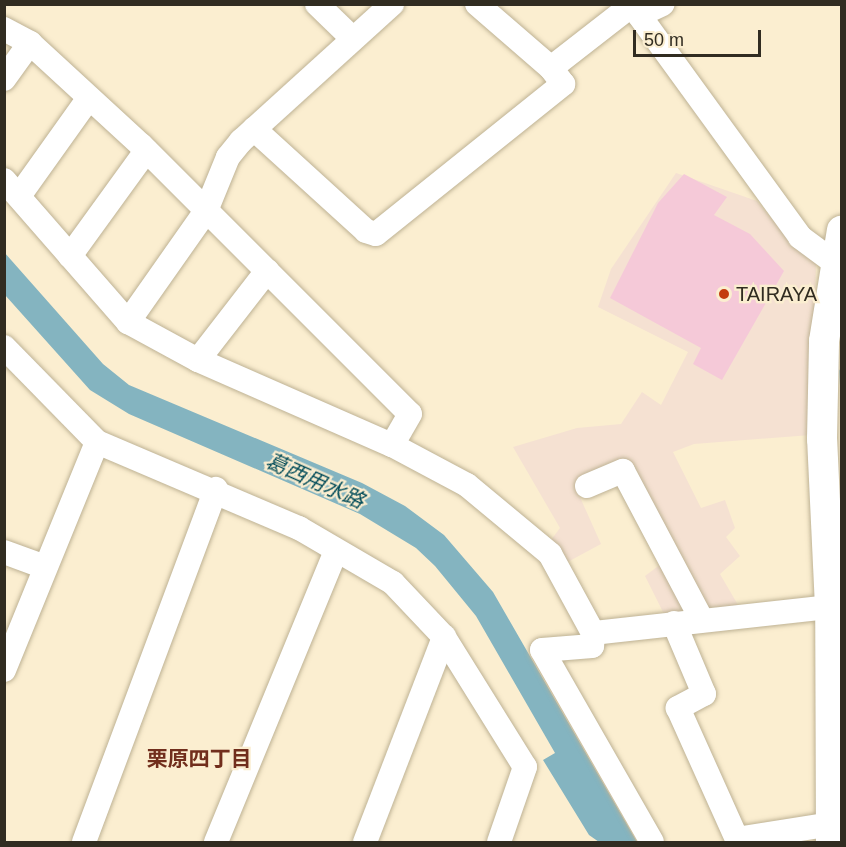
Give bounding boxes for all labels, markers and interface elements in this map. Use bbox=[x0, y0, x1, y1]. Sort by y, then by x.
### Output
scale bar bbox=[636, 18, 764, 56]
text: 50 m bbox=[644, 30, 684, 50]
place label: TAIRAYA bbox=[736, 282, 817, 306]
marker: TAIRAYA bbox=[717, 287, 731, 301]
water label: 葛西用水路 bbox=[262, 448, 368, 514]
district label: 栗原四丁目 bbox=[147, 746, 251, 772]

